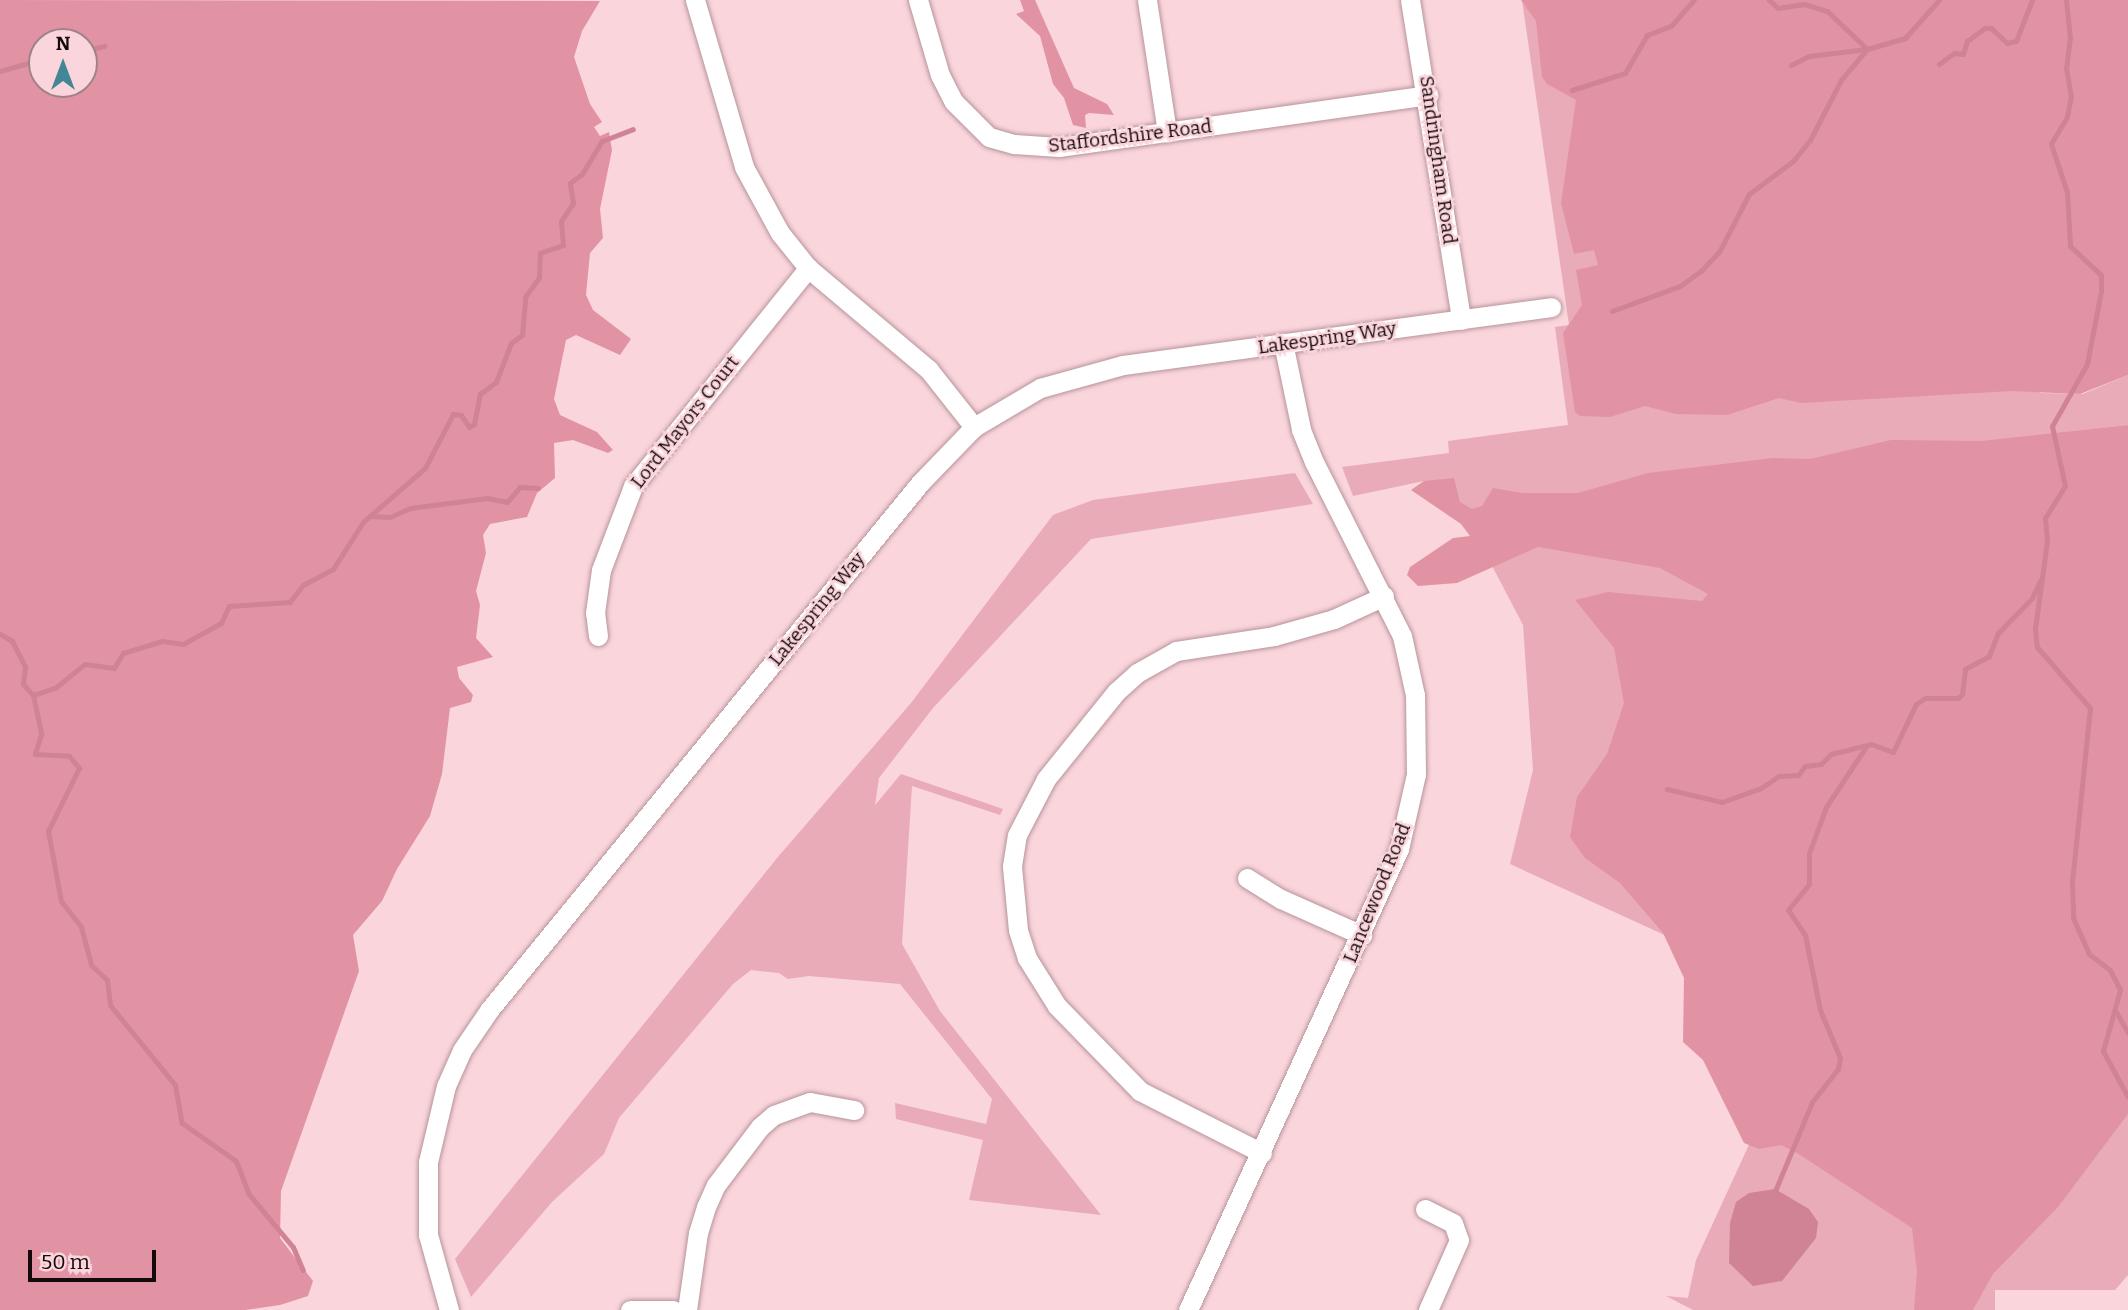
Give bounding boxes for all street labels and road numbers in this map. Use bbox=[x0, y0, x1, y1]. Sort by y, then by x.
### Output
street label: Sandringham Road bbox=[1415, 74, 1461, 246]
street label: Staffordshire Road bbox=[1047, 115, 1213, 157]
street label: Lakespring Way bbox=[1256, 317, 1398, 359]
street label: Lord Mayors Court bbox=[626, 351, 744, 493]
street label: Lakespring Way bbox=[764, 548, 870, 670]
street label: Lancewood Road bbox=[1339, 820, 1415, 966]

